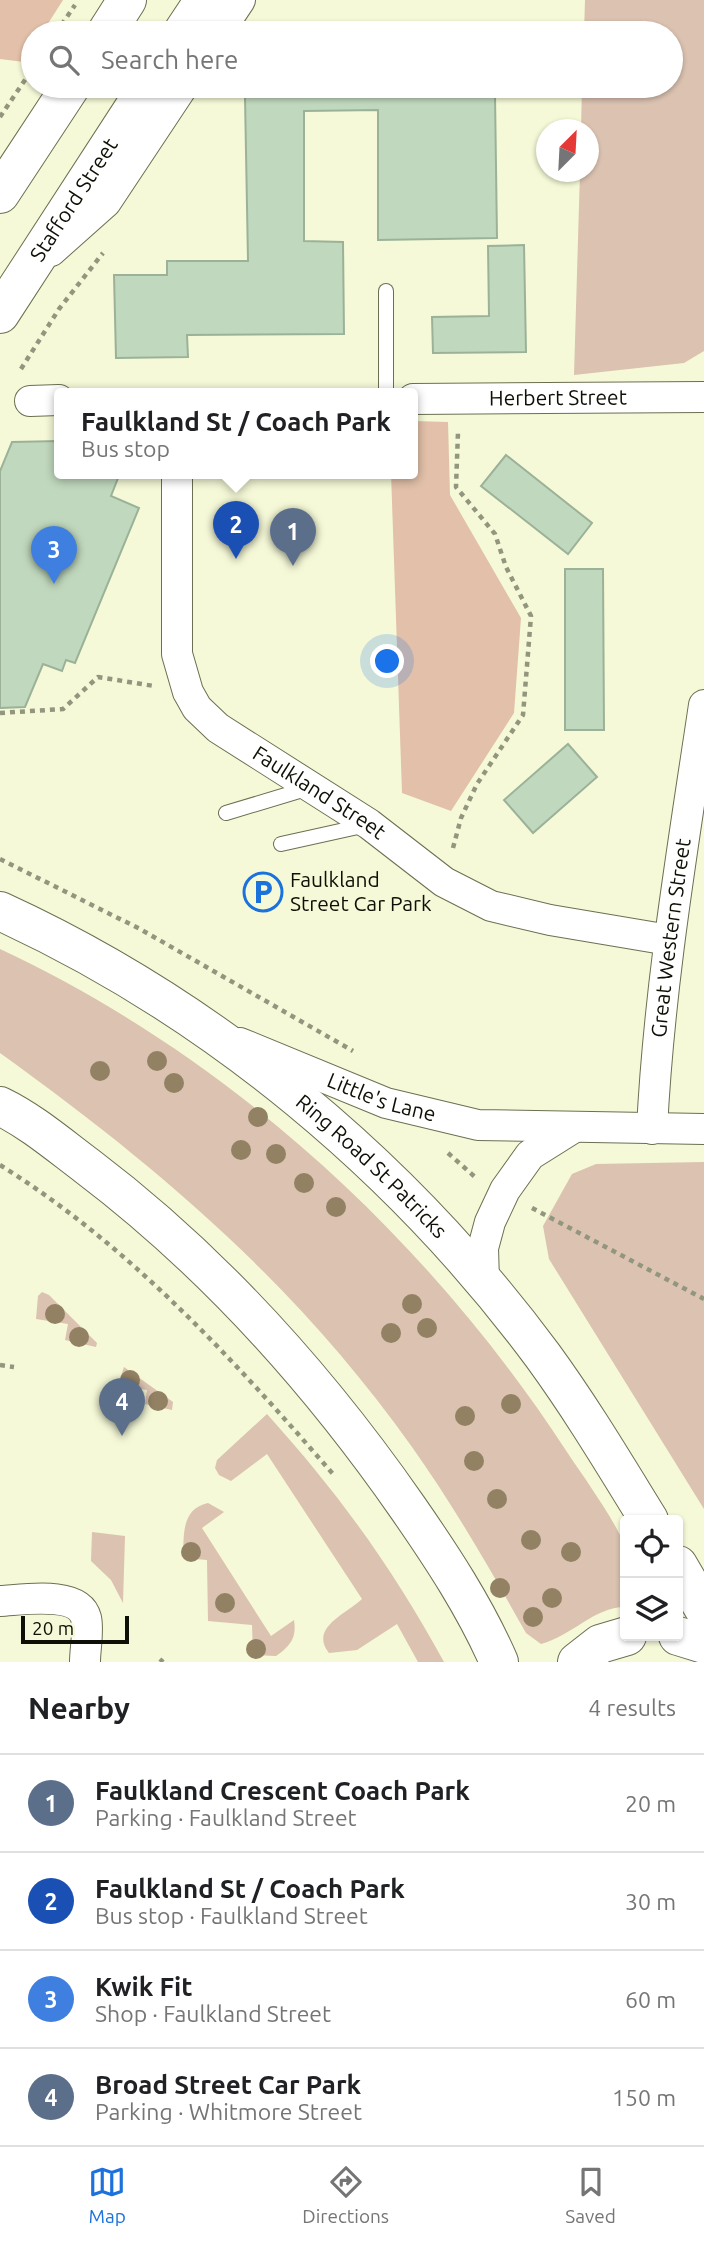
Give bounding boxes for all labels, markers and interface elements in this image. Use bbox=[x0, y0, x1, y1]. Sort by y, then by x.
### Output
search box bbox=[21, 21, 683, 98]
icon: search bbox=[45, 41, 83, 79]
text: Search here bbox=[101, 45, 238, 74]
north arrow bbox=[536, 119, 599, 182]
street label: Stafford Street bbox=[24, 133, 122, 265]
street label: Herbert Street bbox=[489, 385, 627, 409]
popup bbox=[54, 388, 418, 479]
text: Faulkland St / Coach Park bbox=[81, 407, 391, 436]
text: Bus stop bbox=[81, 436, 170, 461]
pin: 2 bbox=[213, 501, 259, 559]
pin: 1 bbox=[270, 508, 316, 566]
pin: 3 bbox=[31, 526, 77, 584]
your location bbox=[370, 644, 404, 678]
street label: Faulkland Street bbox=[249, 740, 391, 844]
street label: Great Western Street bbox=[646, 837, 695, 1039]
place label: Faulkland Street Car Park bbox=[290, 867, 432, 915]
parking icon: Faulkland Street Car Park bbox=[242, 871, 284, 913]
street label: Little's Lane bbox=[324, 1067, 438, 1126]
street label: Ring Road St Patricks bbox=[292, 1089, 452, 1243]
pin: 4 bbox=[99, 1378, 145, 1436]
map controls bbox=[620, 1515, 683, 1641]
button: locate bbox=[620, 1515, 683, 1578]
button: layers bbox=[620, 1578, 683, 1641]
scale bar bbox=[21, 1613, 130, 1645]
text: 20 m bbox=[32, 1617, 74, 1639]
text: Nearby bbox=[28, 1691, 130, 1725]
text: 4 results bbox=[588, 1695, 676, 1720]
text: Faulkland Crescent Coach Park bbox=[95, 1776, 470, 1805]
text: 1 bbox=[45, 1791, 57, 1816]
text: 20 m bbox=[625, 1791, 676, 1816]
text: Parking · Faulkland Street bbox=[95, 1805, 357, 1830]
text: Faulkland St / Coach Park bbox=[95, 1874, 405, 1903]
text: 2 bbox=[45, 1889, 57, 1914]
text: 30 m bbox=[625, 1889, 676, 1914]
text: Bus stop · Faulkland Street bbox=[95, 1903, 368, 1928]
text: Kwik Fit bbox=[95, 1972, 193, 2001]
text: 3 bbox=[45, 1987, 57, 2012]
text: 60 m bbox=[625, 1987, 676, 2012]
text: Shop · Faulkland Street bbox=[95, 2001, 331, 2026]
text: Broad Street Car Park bbox=[95, 2070, 361, 2099]
text: 4 bbox=[45, 2085, 57, 2110]
text: 150 m bbox=[612, 2085, 676, 2110]
text: Parking · Whitmore Street bbox=[95, 2099, 362, 2124]
tab: Map bbox=[88, 2163, 126, 2227]
tab: Directions bbox=[302, 2163, 389, 2227]
tab: Saved bbox=[565, 2163, 616, 2227]

